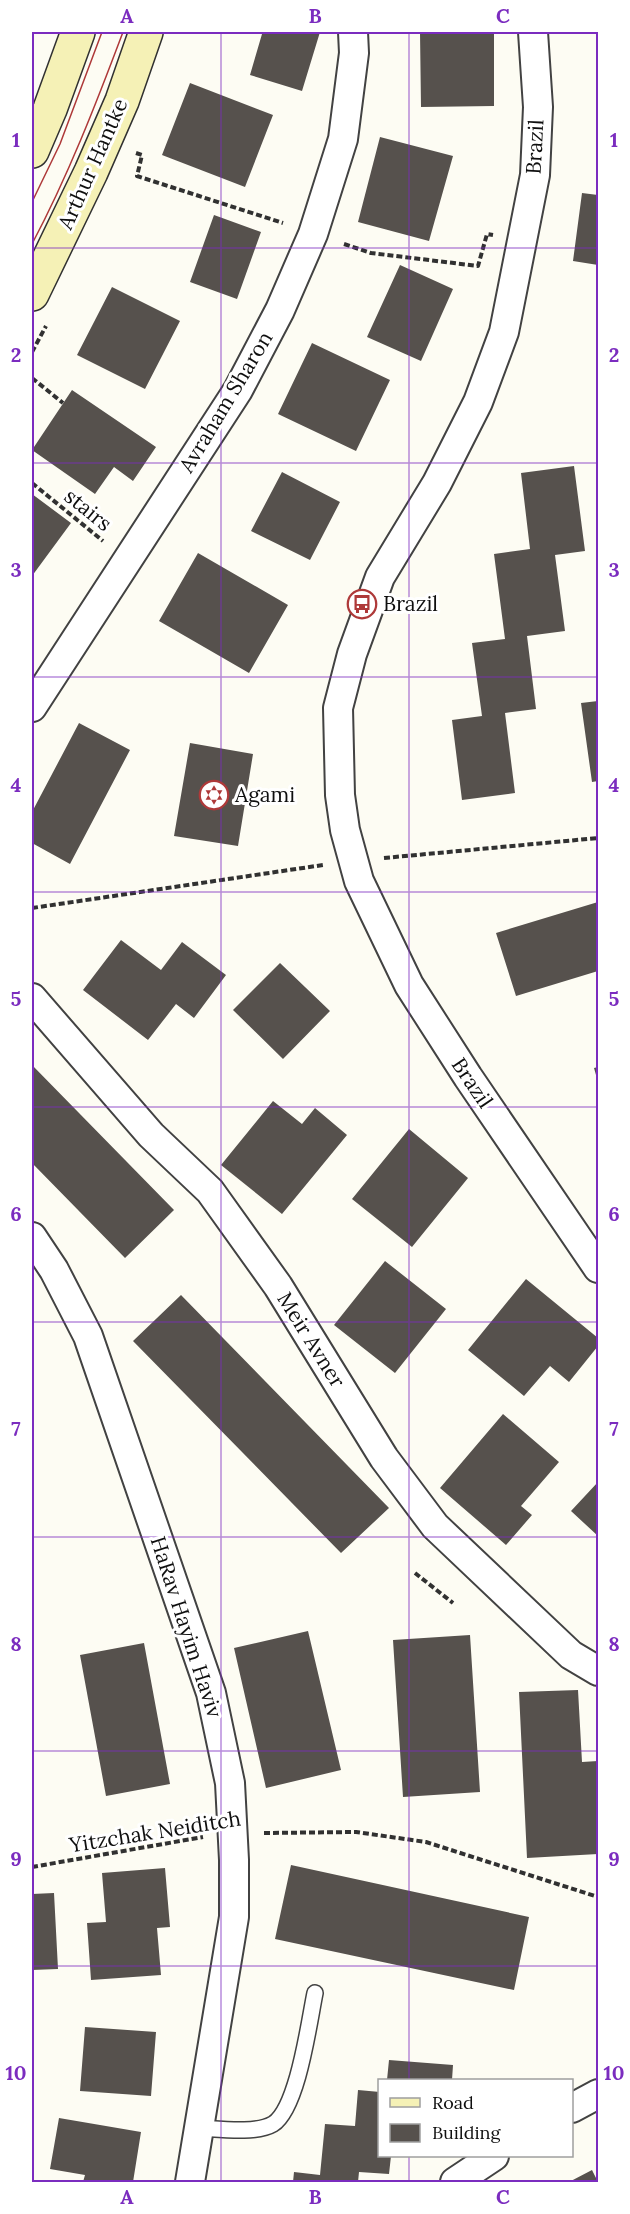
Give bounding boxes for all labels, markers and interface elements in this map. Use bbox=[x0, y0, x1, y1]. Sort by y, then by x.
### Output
text: A bbox=[120, 3, 134, 28]
text: B bbox=[308, 3, 322, 28]
text: C bbox=[496, 3, 510, 28]
street label: Arthur Hantke bbox=[51, 94, 133, 234]
street label: Brazil bbox=[520, 119, 549, 175]
text: 1 bbox=[12, 127, 20, 152]
text: 1 bbox=[610, 127, 618, 152]
street label: Avraham Sharon bbox=[172, 326, 279, 478]
text: 2 bbox=[11, 342, 21, 367]
text: 2 bbox=[609, 342, 619, 367]
street label: stairs bbox=[59, 482, 118, 537]
text: 3 bbox=[10, 557, 22, 582]
text: 3 bbox=[608, 557, 620, 582]
bus stop icon: Brazil bbox=[346, 588, 378, 620]
place label: Brazil bbox=[383, 590, 438, 617]
text: 4 bbox=[11, 772, 22, 797]
text: 4 bbox=[609, 772, 620, 797]
synagogue icon: Agami bbox=[198, 779, 230, 811]
place label: Agami bbox=[234, 781, 295, 808]
text: 5 bbox=[11, 986, 22, 1011]
text: 5 bbox=[609, 986, 620, 1011]
street label: Brazil bbox=[446, 1052, 499, 1113]
text: 6 bbox=[10, 1201, 22, 1226]
text: 6 bbox=[608, 1201, 620, 1226]
street label: Meir Avner bbox=[271, 1287, 351, 1393]
text: 7 bbox=[11, 1416, 21, 1441]
text: 7 bbox=[609, 1416, 619, 1441]
street label: HaRav Hayim Haviv bbox=[144, 1533, 229, 1721]
text: 8 bbox=[10, 1631, 22, 1656]
text: 8 bbox=[608, 1631, 620, 1656]
street label: Yitzchak Neiditch bbox=[66, 1805, 243, 1859]
text: 9 bbox=[10, 1846, 22, 1871]
text: 9 bbox=[608, 1846, 620, 1871]
text: 10 bbox=[6, 2060, 26, 2085]
text: 10 bbox=[604, 2060, 624, 2085]
legend bbox=[378, 2079, 573, 2157]
text: Road bbox=[432, 2091, 474, 2114]
text: Building bbox=[432, 2121, 502, 2144]
text: A bbox=[120, 2184, 134, 2209]
text: B bbox=[308, 2184, 322, 2209]
text: C bbox=[496, 2184, 510, 2209]

